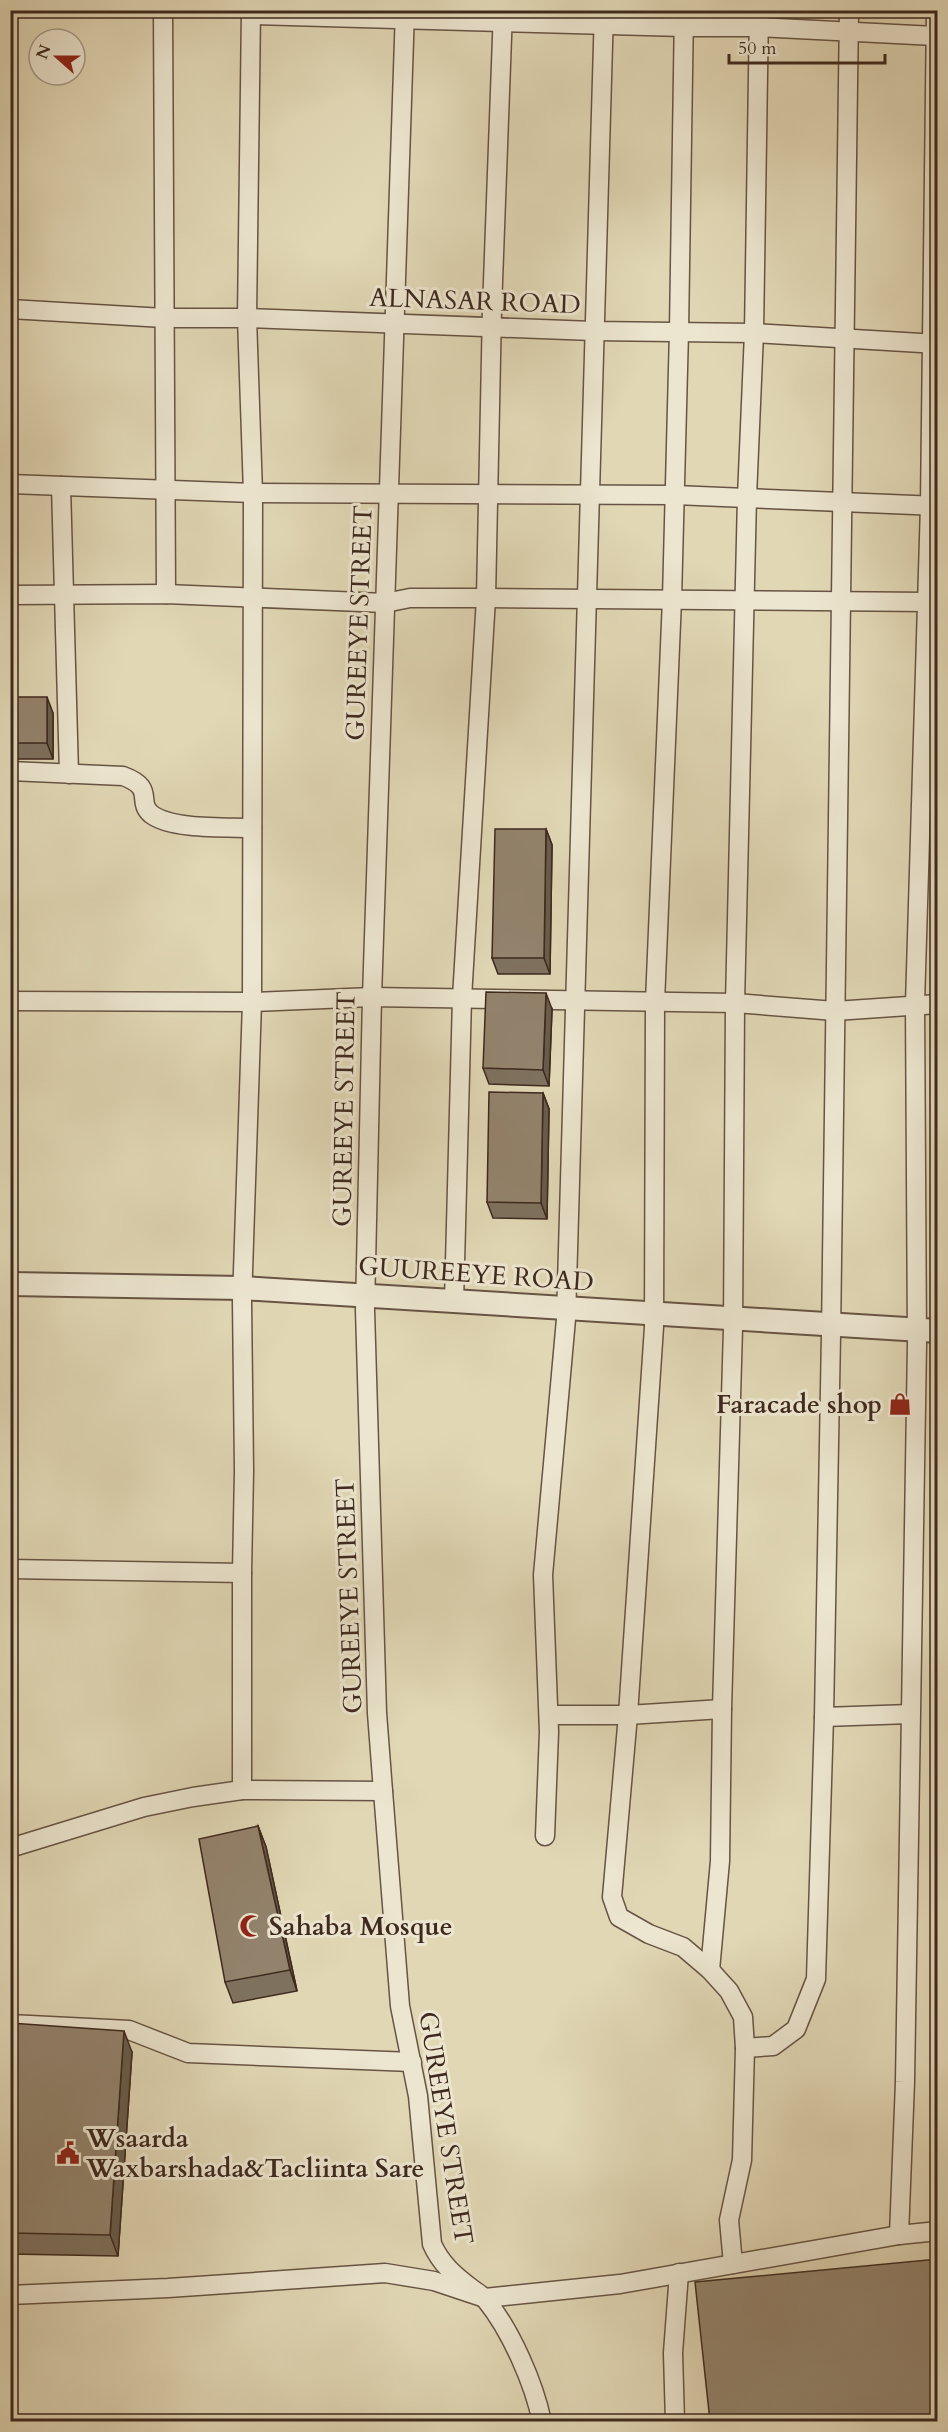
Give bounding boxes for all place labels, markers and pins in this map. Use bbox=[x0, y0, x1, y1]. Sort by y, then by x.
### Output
place label: Faracade shop bbox=[716, 1387, 882, 1422]
shop icon: Faracade shop bbox=[887, 1391, 913, 1417]
place label: Sahaba Mosque bbox=[269, 1909, 453, 1944]
mosque icon: Sahaba Mosque bbox=[238, 1913, 264, 1939]
place label: Wsaarda Waxbarshada&Tacliinta Sare bbox=[85, 2121, 424, 2186]
public building icon: Wsaarda Waxbarshada&Tacliinta Sare bbox=[55, 2140, 81, 2166]

